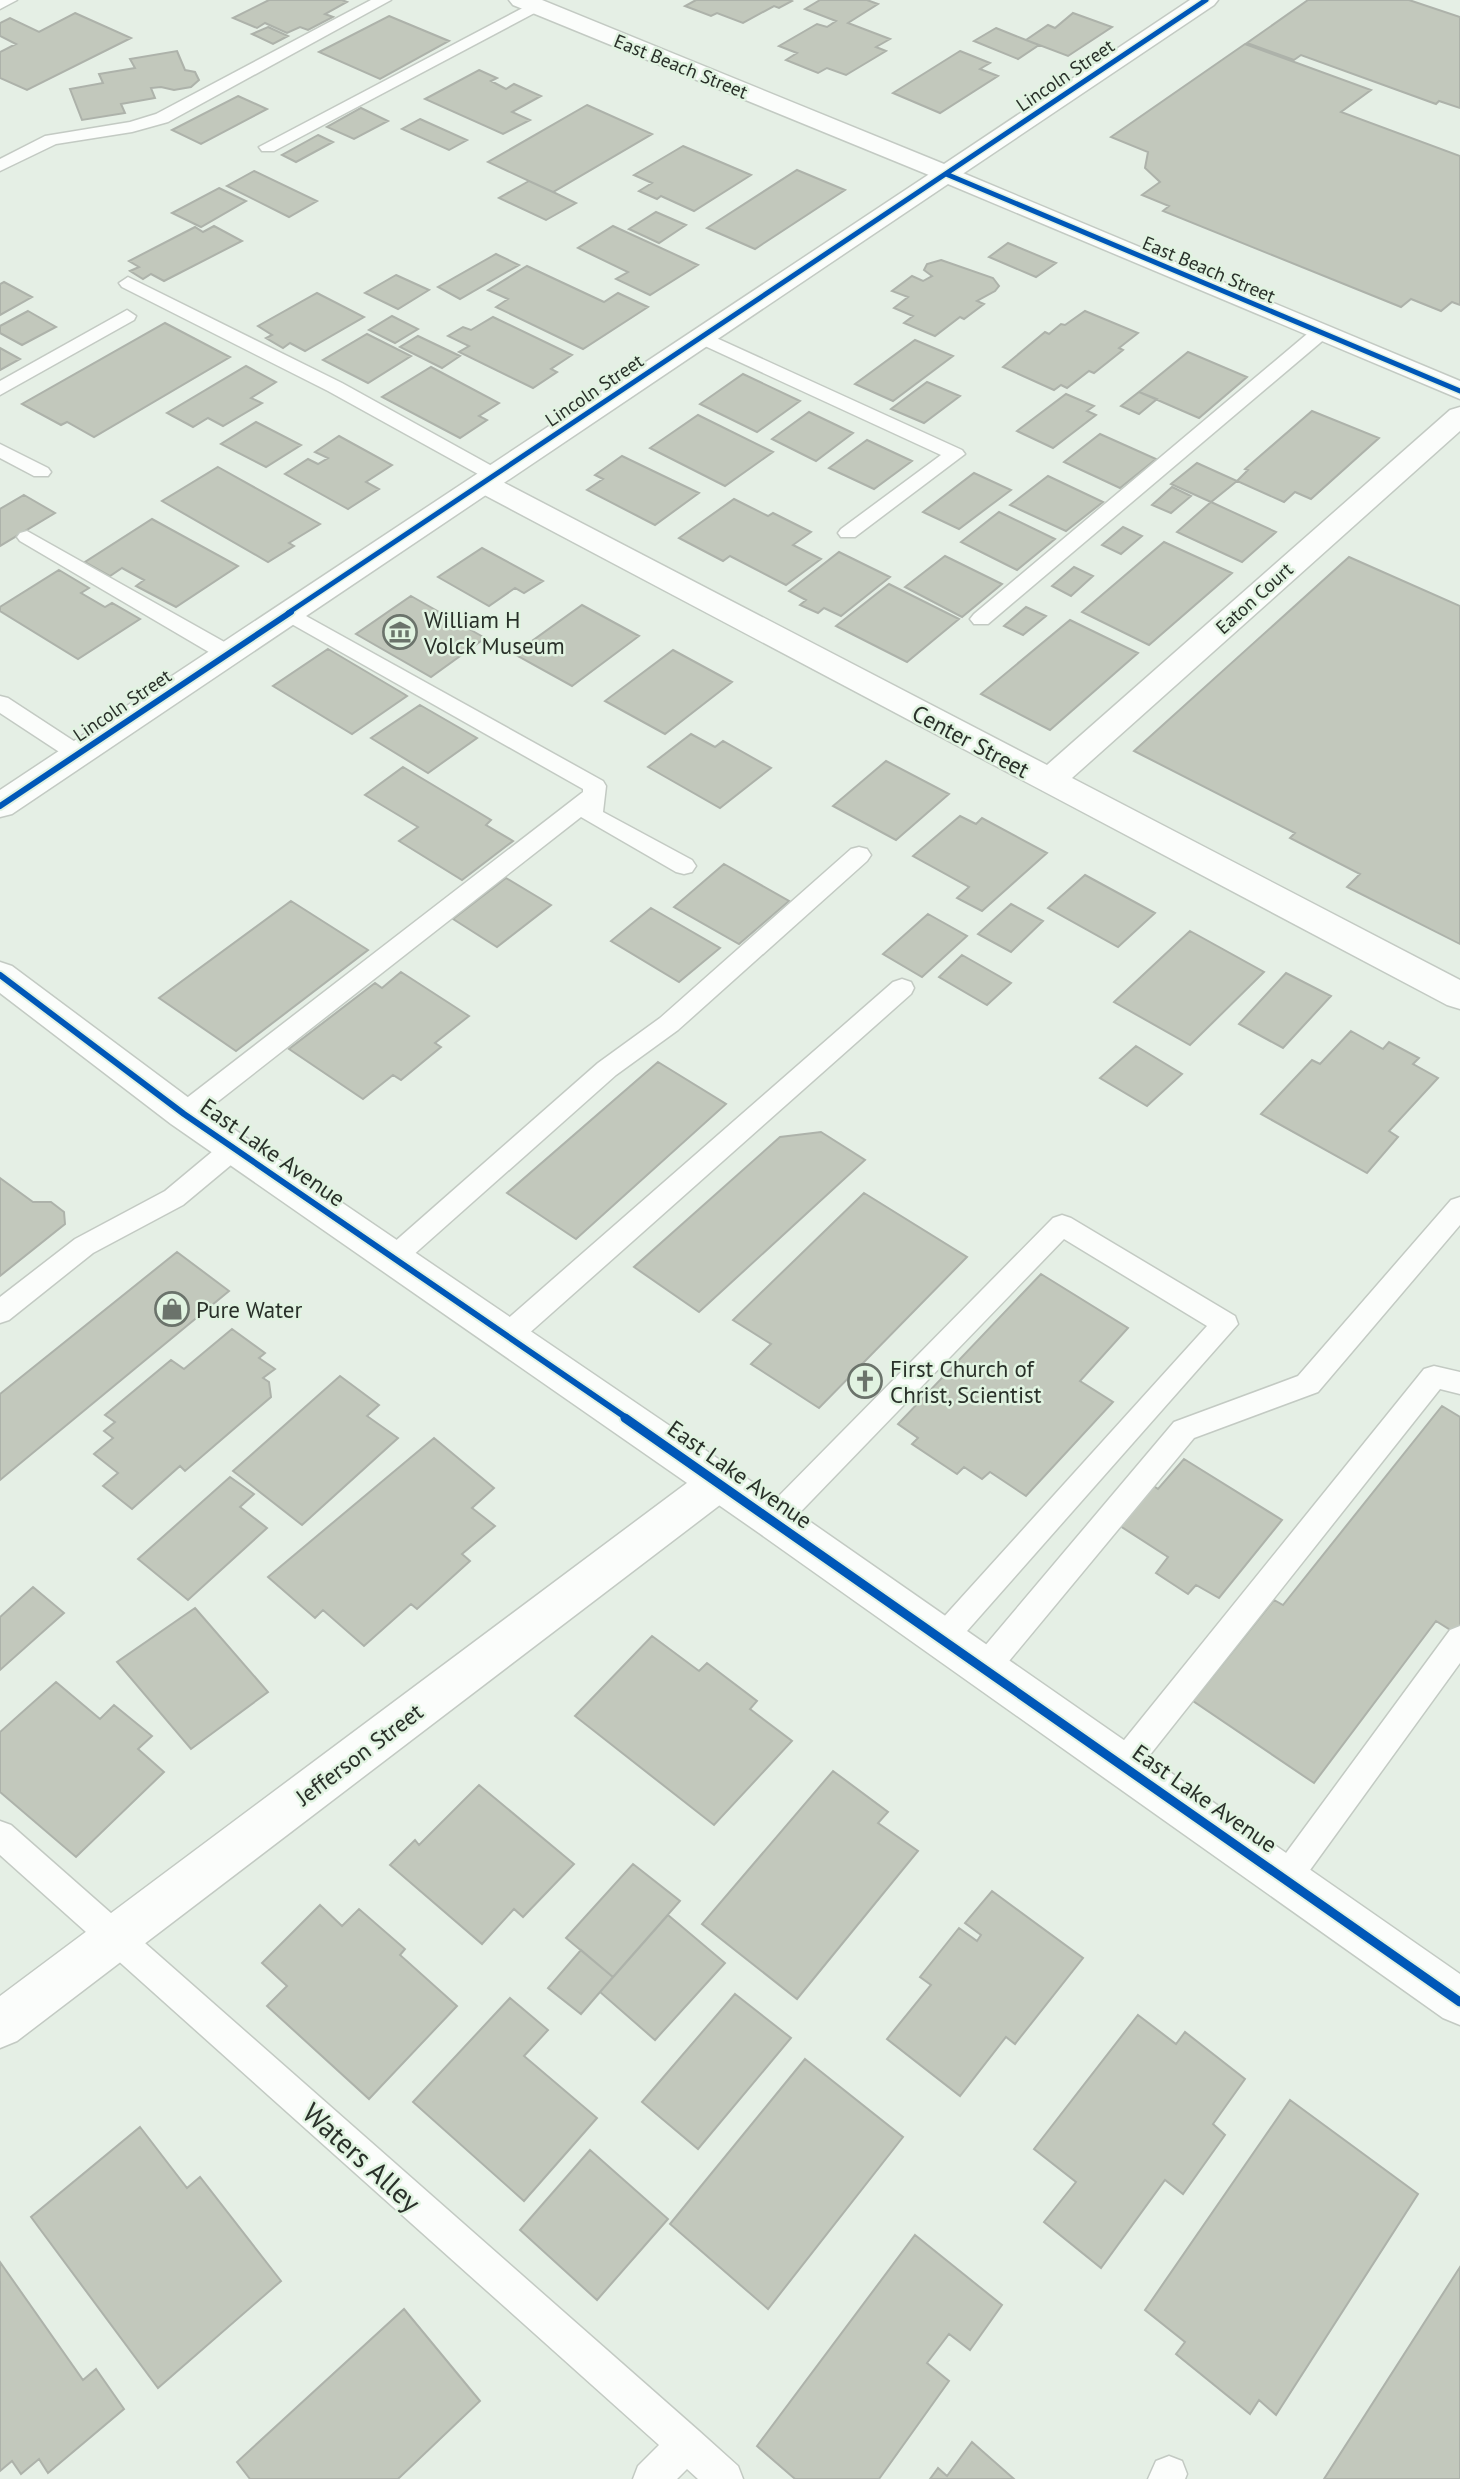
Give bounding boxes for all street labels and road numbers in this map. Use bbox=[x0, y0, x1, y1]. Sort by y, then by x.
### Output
street label: East Beach Street bbox=[611, 28, 752, 104]
street label: Lincoln Street bbox=[1011, 33, 1119, 117]
street label: East Beach Street bbox=[1139, 230, 1279, 308]
street label: Lincoln Street bbox=[540, 348, 648, 432]
street label: Eaton Court bbox=[1210, 557, 1298, 639]
street label: Lincoln Street bbox=[68, 663, 176, 747]
street label: Center Street bbox=[907, 698, 1035, 784]
street label: East Lake Avenue bbox=[195, 1091, 351, 1213]
street label: East Lake Avenue bbox=[662, 1413, 818, 1535]
street label: Jefferson Street bbox=[289, 1697, 428, 1812]
street label: East Lake Avenue bbox=[1127, 1737, 1283, 1859]
street label: Waters Alley bbox=[295, 2094, 429, 2220]

